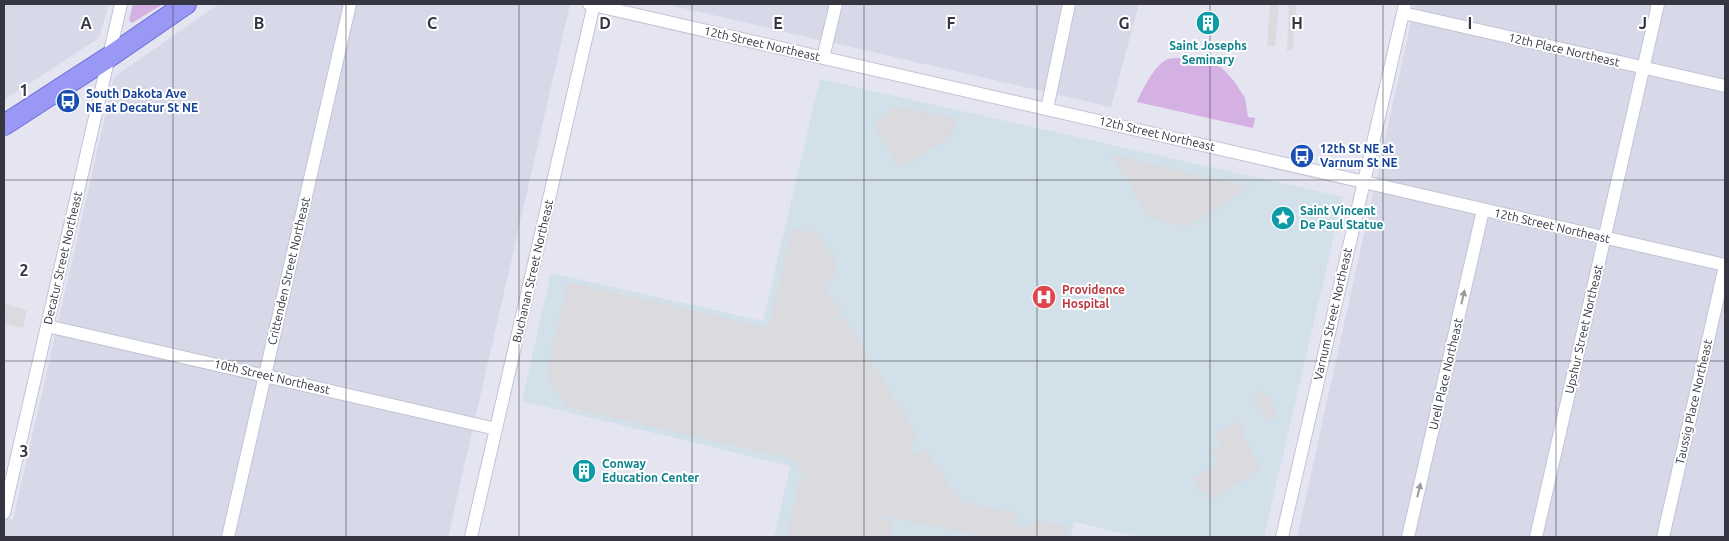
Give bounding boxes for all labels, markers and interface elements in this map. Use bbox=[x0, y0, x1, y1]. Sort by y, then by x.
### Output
building icon: Saint Josephs Seminary bbox=[1195, 10, 1221, 36]
text: A bbox=[80, 14, 92, 32]
text: B bbox=[254, 14, 264, 32]
text: C bbox=[427, 14, 437, 32]
text: D bbox=[599, 14, 611, 32]
text: E bbox=[773, 14, 783, 32]
text: F bbox=[947, 14, 956, 32]
text: G bbox=[1118, 14, 1130, 32]
text: H bbox=[1291, 14, 1303, 32]
text: I bbox=[1468, 14, 1472, 32]
text: J bbox=[1639, 14, 1647, 32]
street label: 12th Street Northeast bbox=[703, 24, 822, 63]
street label: 12th Place Northeast bbox=[1507, 30, 1621, 69]
place label: Saint Josephs Seminary bbox=[1169, 39, 1247, 66]
text: 1 bbox=[19, 81, 29, 99]
place label: South Dakota Ave NE at Decatur St NE bbox=[86, 87, 198, 114]
bus stop icon: South Dakota Ave NE at Decatur St NE bbox=[55, 88, 81, 114]
street label: 12th Street Northeast bbox=[1098, 114, 1217, 153]
place label: 12th St NE at Varnum St NE bbox=[1320, 142, 1398, 169]
bus stop icon: 12th St NE at Varnum St NE bbox=[1289, 143, 1315, 169]
street label: Decatur Street Northeast bbox=[41, 190, 84, 326]
street label: Crittenden Street Northeast bbox=[265, 195, 312, 346]
street label: Buchanan Street Northeast bbox=[510, 198, 555, 344]
place label: Saint Vincent De Paul Statue bbox=[1300, 204, 1383, 231]
place icon: Saint Vincent De Paul Statue bbox=[1270, 205, 1296, 231]
street label: 12th Street Northeast bbox=[1493, 206, 1612, 245]
street label: Varnum Street Northeast bbox=[1311, 246, 1354, 381]
text: 2 bbox=[19, 261, 29, 279]
street label: Upshur Street Northeast bbox=[1562, 263, 1605, 395]
place label: Providence Hospital bbox=[1062, 283, 1125, 310]
hospital icon: Providence Hospital bbox=[1031, 284, 1057, 310]
one-way arrow bbox=[1459, 290, 1467, 305]
street label: Urell Place Northeast bbox=[1426, 316, 1465, 431]
street label: Taussig Place Northeast bbox=[1673, 338, 1714, 466]
street label: 10th Street Northeast bbox=[213, 357, 332, 396]
text: 3 bbox=[19, 442, 29, 460]
place label: Conway Education Center bbox=[602, 457, 699, 484]
building icon: Conway Education Center bbox=[571, 458, 597, 484]
one-way arrow bbox=[1415, 482, 1423, 497]

